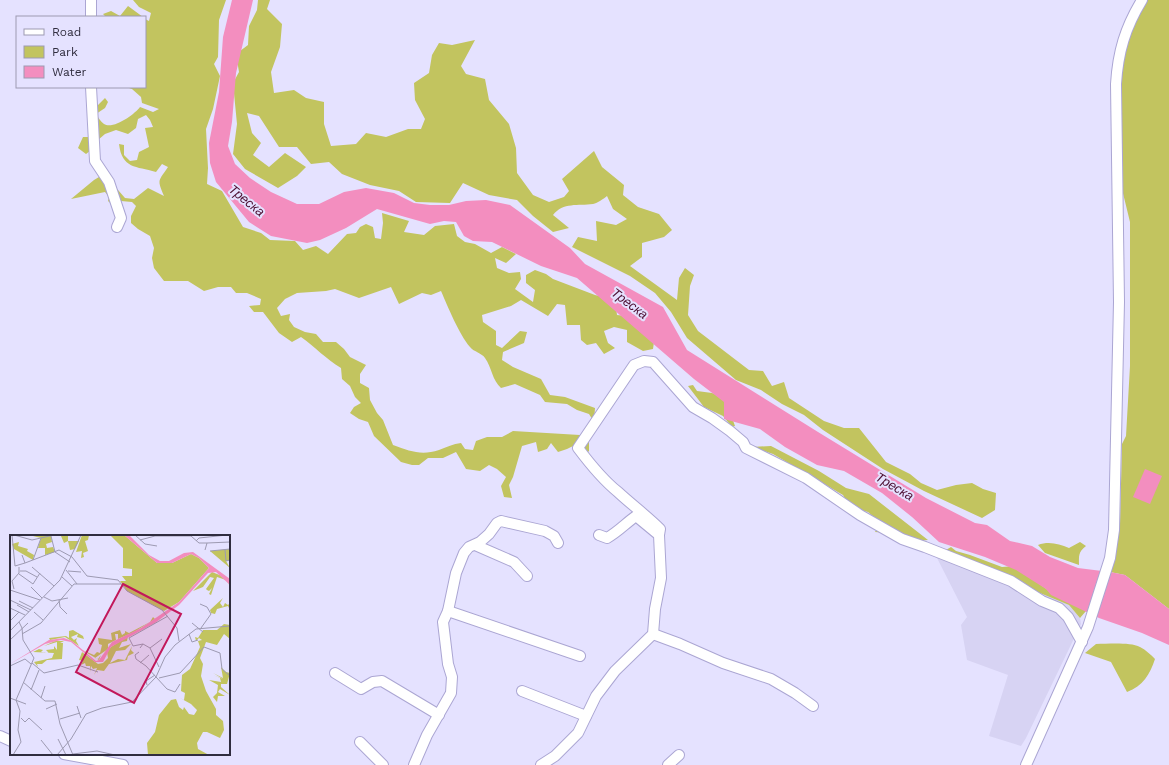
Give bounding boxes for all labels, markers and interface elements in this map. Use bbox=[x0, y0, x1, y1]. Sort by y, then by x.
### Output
legend bbox=[16, 16, 146, 88]
text: Road bbox=[52, 25, 81, 39]
text: Park bbox=[52, 45, 78, 59]
text: Water bbox=[52, 65, 87, 79]
water label: Треска bbox=[226, 181, 268, 219]
water label: Треска bbox=[609, 285, 651, 322]
water label: Треска bbox=[873, 469, 916, 504]
inset map bbox=[10, 535, 230, 755]

